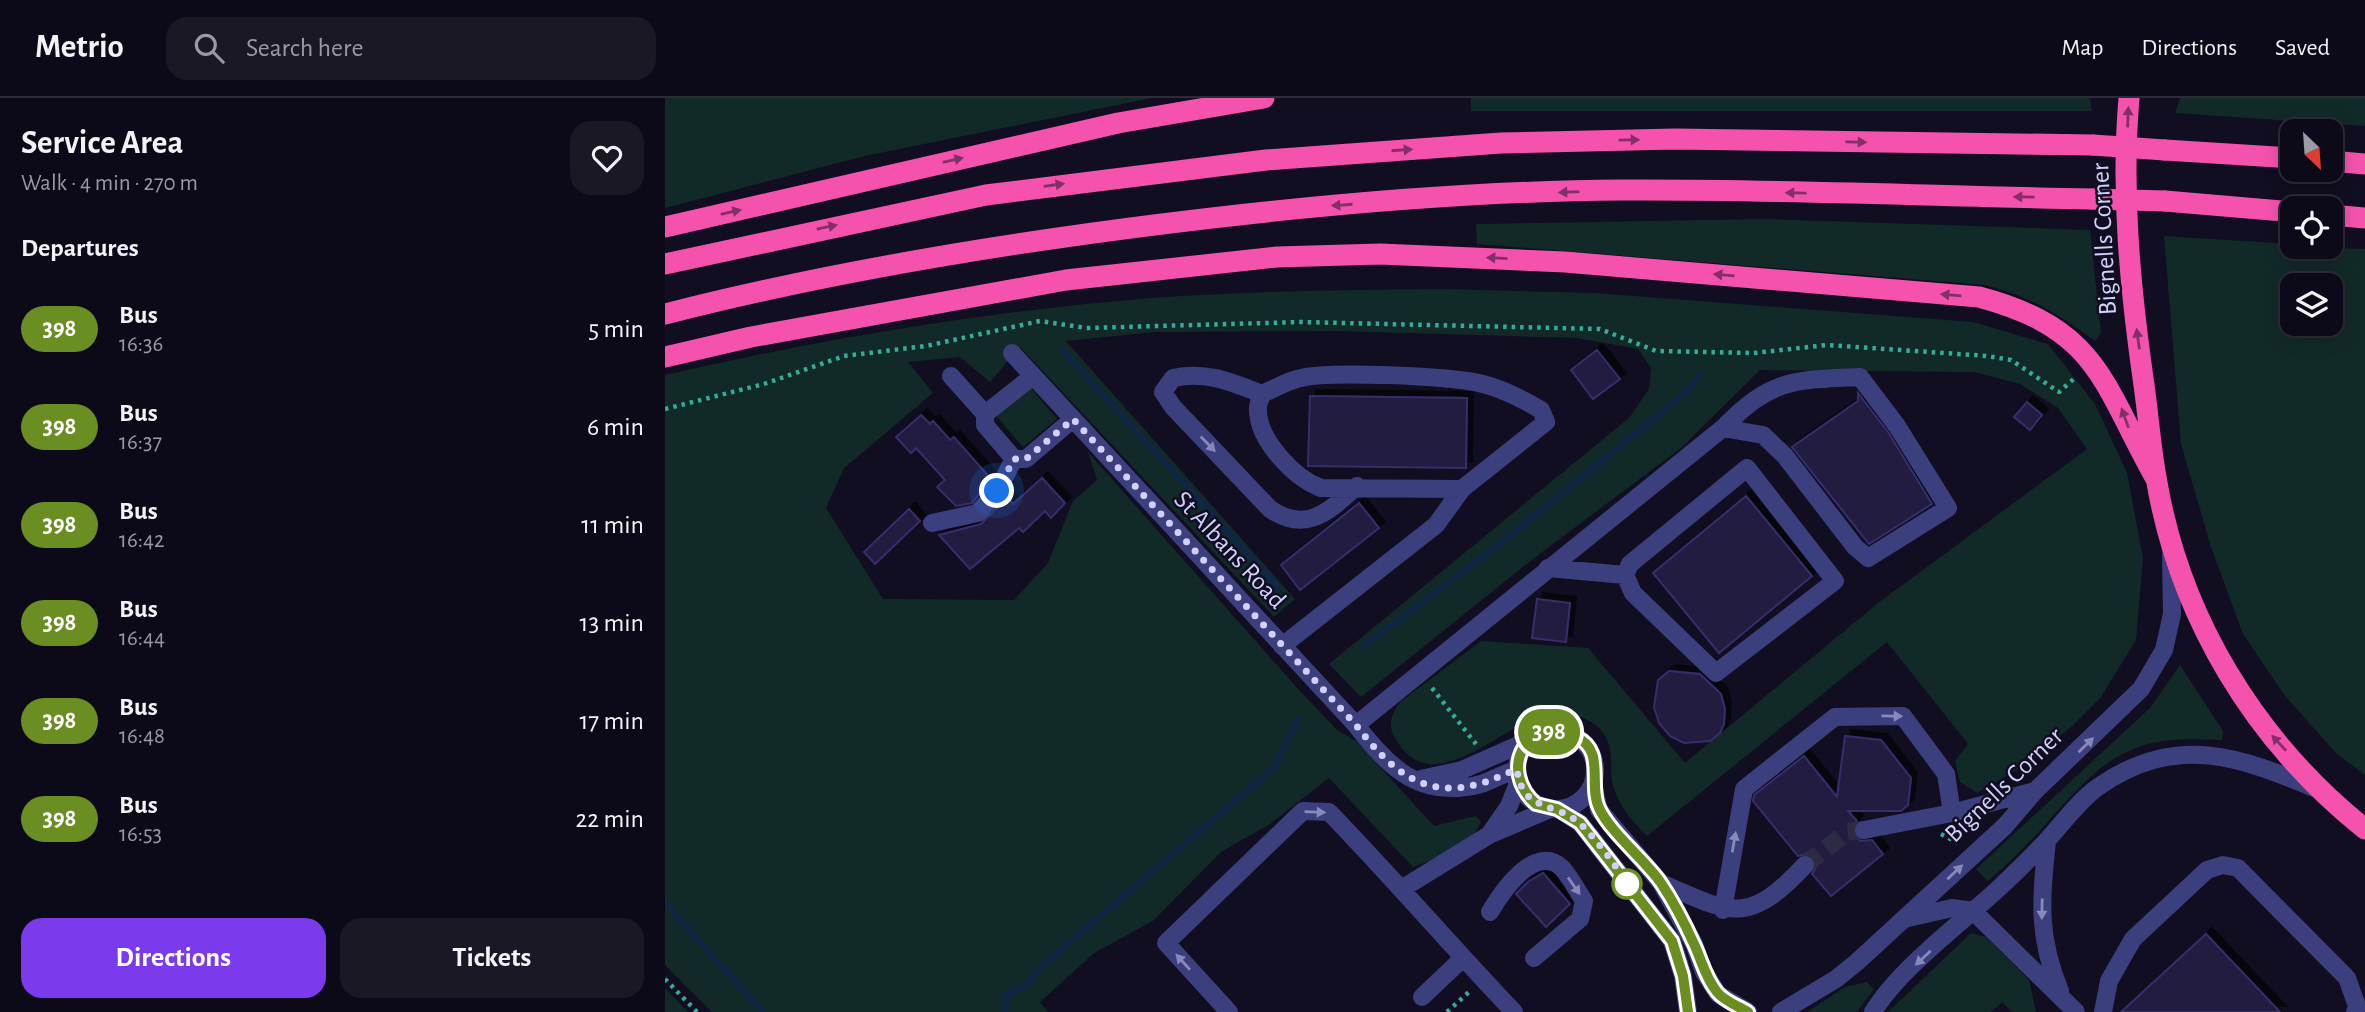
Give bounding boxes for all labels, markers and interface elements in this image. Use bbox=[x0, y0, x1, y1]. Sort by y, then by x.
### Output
search box bbox=[166, 17, 656, 80]
icon: search bbox=[190, 29, 228, 67]
text: Metrio bbox=[35, 31, 124, 64]
text: Search here bbox=[246, 35, 363, 61]
text: Map bbox=[2061, 36, 2103, 60]
text: Directions bbox=[2141, 36, 2237, 60]
text: Saved bbox=[2275, 36, 2330, 60]
one-way arrow bbox=[2122, 105, 2134, 127]
north arrow bbox=[2280, 119, 2343, 182]
map controls bbox=[2280, 119, 2343, 336]
button: heart bbox=[570, 121, 644, 195]
text: Service Area bbox=[21, 127, 183, 160]
one-way arrow bbox=[1618, 134, 1640, 146]
one-way arrow bbox=[1846, 136, 1868, 147]
one-way arrow bbox=[1391, 144, 1413, 155]
one-way arrow bbox=[942, 155, 964, 166]
street label: Bignells Corner bbox=[2087, 161, 2121, 316]
text: Walk · 4 min · 270 m bbox=[21, 172, 198, 195]
one-way arrow bbox=[1043, 180, 1065, 191]
one-way arrow bbox=[1557, 187, 1579, 198]
one-way arrow bbox=[1785, 187, 1807, 199]
one-way arrow bbox=[2012, 192, 2034, 203]
button: locate bbox=[2280, 196, 2343, 259]
one-way arrow bbox=[1330, 200, 1352, 211]
one-way arrow bbox=[721, 206, 743, 217]
one-way arrow bbox=[816, 222, 838, 233]
text: Departures bbox=[21, 235, 139, 261]
one-way arrow bbox=[1486, 253, 1508, 264]
one-way arrow bbox=[1713, 269, 1735, 280]
button: layers bbox=[2280, 273, 2343, 336]
one-way arrow bbox=[1939, 289, 1961, 300]
text: Bus bbox=[119, 302, 158, 328]
text: 5 min bbox=[588, 316, 644, 342]
text: 398 bbox=[43, 317, 76, 341]
one-way arrow bbox=[2132, 327, 2143, 349]
text: 16:36 bbox=[119, 333, 163, 356]
text: Bus bbox=[119, 400, 158, 426]
one-way arrow bbox=[2119, 408, 2130, 429]
text: 6 min bbox=[587, 414, 644, 440]
text: 398 bbox=[43, 415, 76, 439]
text: 16:37 bbox=[119, 431, 162, 454]
one-way arrow bbox=[1199, 435, 1216, 452]
your location bbox=[979, 473, 1014, 508]
street label: St Albans Road bbox=[1169, 486, 1291, 614]
text: Bus bbox=[119, 498, 158, 524]
text: 11 min bbox=[581, 512, 644, 538]
text: 398 bbox=[43, 513, 76, 537]
text: 16:42 bbox=[119, 529, 165, 552]
text: Bus bbox=[119, 596, 158, 622]
text: 13 min bbox=[580, 610, 644, 636]
text: 398 bbox=[43, 611, 76, 635]
text: 16:44 bbox=[119, 627, 165, 650]
text: Bus bbox=[119, 694, 158, 720]
text: 17 min bbox=[579, 708, 644, 734]
text: 398 bbox=[43, 709, 76, 733]
line badge: 398 bbox=[1509, 709, 1589, 755]
one-way arrow bbox=[1881, 710, 1903, 722]
text: 398 bbox=[1532, 720, 1566, 744]
street label: Bignells Corner bbox=[1940, 722, 2068, 847]
text: 16:48 bbox=[119, 725, 165, 748]
one-way arrow bbox=[2271, 735, 2287, 752]
one-way arrow bbox=[2077, 737, 2094, 753]
text: Bus bbox=[119, 792, 158, 818]
text: 22 min bbox=[576, 806, 644, 832]
one-way arrow bbox=[1304, 806, 1326, 817]
text: 398 bbox=[43, 807, 76, 831]
text: 16:53 bbox=[119, 823, 162, 846]
one-way arrow bbox=[1729, 831, 1740, 853]
one-way arrow bbox=[1946, 865, 1963, 881]
unlabelled marker bbox=[1612, 869, 1642, 899]
one-way arrow bbox=[1567, 877, 1581, 895]
one-way arrow bbox=[2036, 898, 2048, 920]
button: Directions bbox=[21, 918, 326, 998]
button: Tickets bbox=[340, 918, 644, 998]
one-way arrow bbox=[1915, 949, 1932, 965]
one-way arrow bbox=[1175, 953, 1191, 971]

